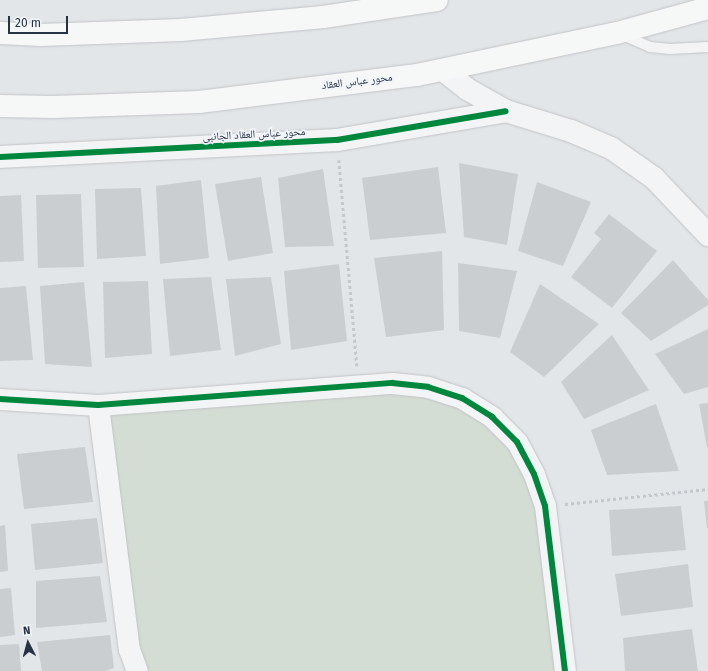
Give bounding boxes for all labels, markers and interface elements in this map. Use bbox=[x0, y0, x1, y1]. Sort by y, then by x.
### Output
scale bar bbox=[10, 8, 70, 34]
text: 20 m bbox=[15, 16, 41, 30]
street label: محور عباس العقاد bbox=[321, 71, 393, 93]
street label: محور عباس العقاد الجانبى bbox=[202, 126, 306, 144]
north arrow bbox=[8, 623, 48, 663]
text: N bbox=[22, 624, 31, 637]

